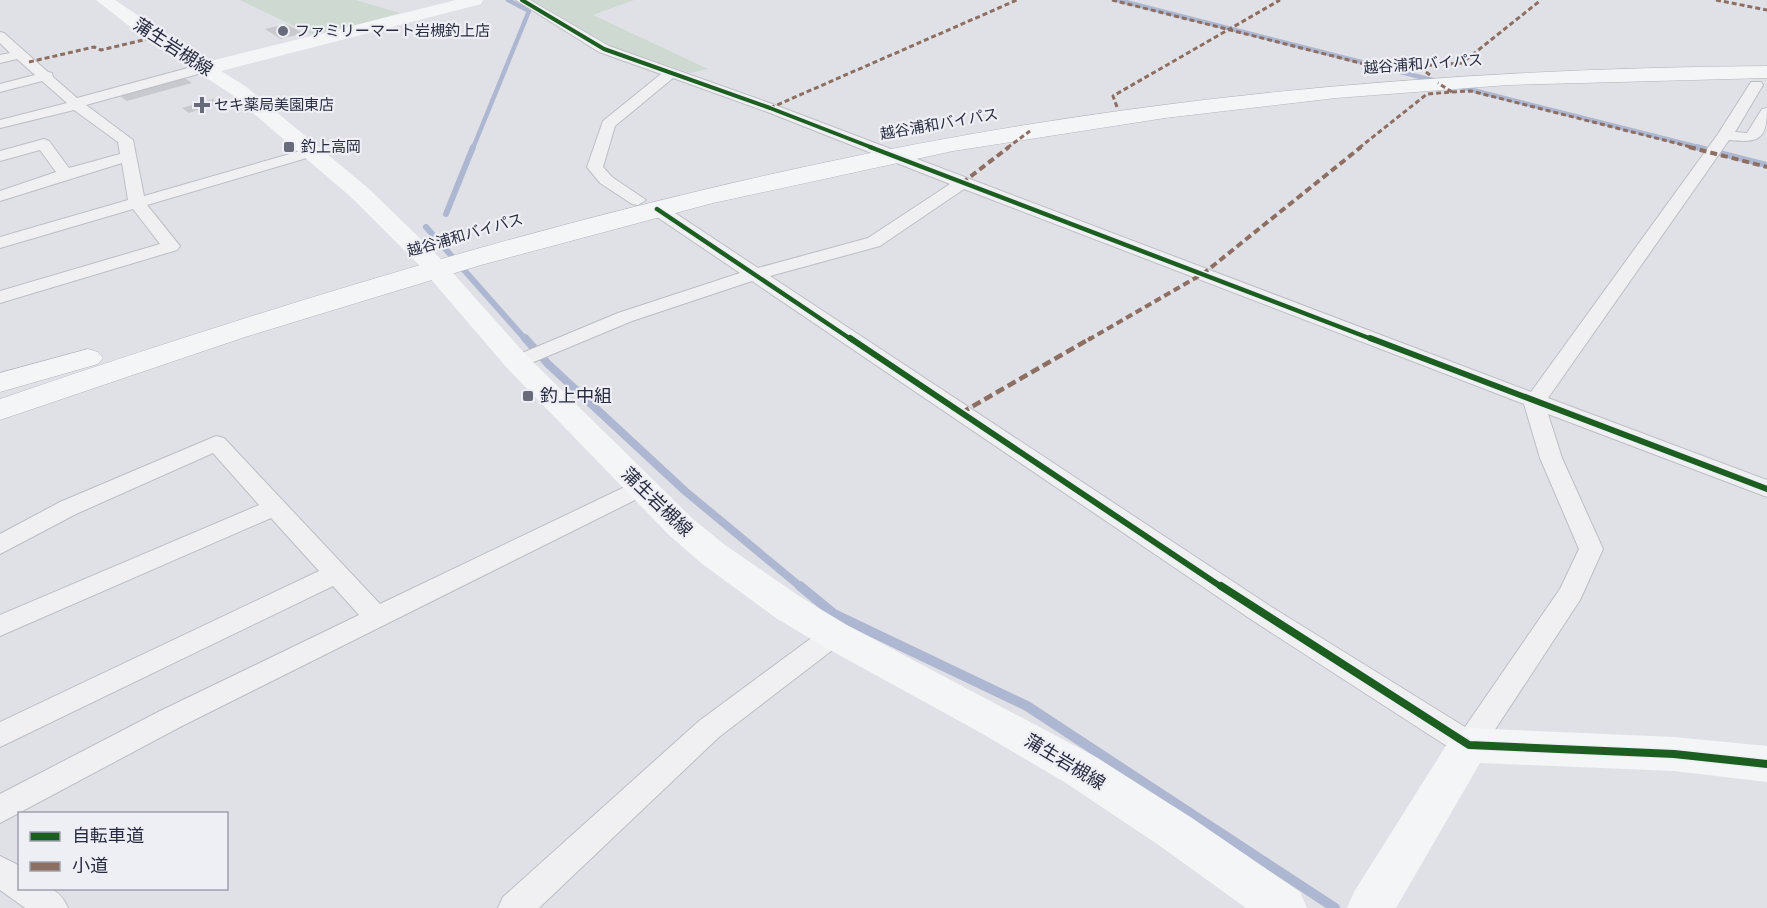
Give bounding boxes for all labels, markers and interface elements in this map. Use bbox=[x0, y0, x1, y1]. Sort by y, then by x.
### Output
street label: 蒲生岩槻線 bbox=[129, 13, 217, 81]
place label: ファミリーマート岩槻釣上店 bbox=[295, 22, 490, 40]
marker: ファミリーマート岩槻釣上店 bbox=[276, 24, 290, 38]
street label: 越谷浦和バイパス bbox=[1362, 51, 1483, 77]
place label: セキ薬局美園東店 bbox=[214, 96, 334, 114]
marker: セキ薬局美園東店 bbox=[195, 98, 209, 112]
street label: 越谷浦和バイパス bbox=[878, 105, 1000, 143]
place label: 釣上高岡 bbox=[301, 138, 361, 156]
marker: 釣上高岡 bbox=[282, 140, 296, 154]
street label: 越谷浦和バイパス bbox=[404, 210, 525, 260]
place label: 釣上中組 bbox=[540, 385, 612, 407]
marker: 釣上中組 bbox=[521, 389, 535, 403]
street label: 蒲生岩槻線 bbox=[617, 463, 697, 541]
street label: 蒲生岩槻線 bbox=[1021, 729, 1109, 795]
legend bbox=[18, 812, 228, 890]
text: 自転車道 bbox=[72, 825, 144, 847]
text: 小道 bbox=[72, 855, 108, 877]

